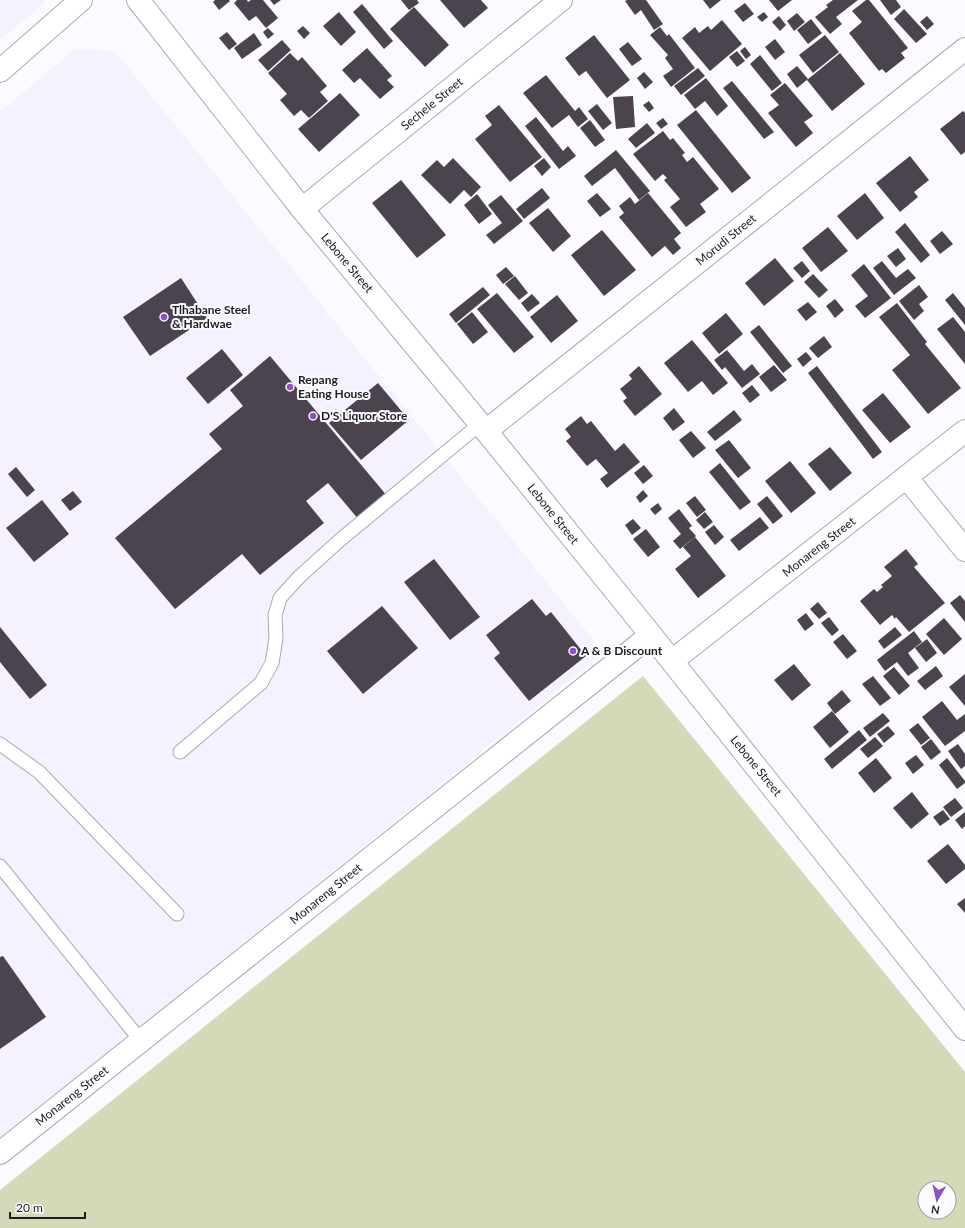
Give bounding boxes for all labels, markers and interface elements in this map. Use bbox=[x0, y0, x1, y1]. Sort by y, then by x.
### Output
street label: Sechele Street bbox=[398, 74, 466, 133]
street label: Morudi Street bbox=[693, 210, 759, 268]
street label: Lebone Street bbox=[318, 230, 377, 296]
place label: Tlhabane Steel & Hardwae bbox=[172, 302, 250, 331]
marker: Tlhabane Steel & Hardwae bbox=[159, 312, 169, 322]
place label: Repang Eating House bbox=[298, 372, 370, 401]
marker: Repang Eating House bbox=[285, 382, 295, 392]
place label: D'S Liquor Store bbox=[321, 408, 408, 423]
marker: D'S Liquor Store bbox=[308, 411, 318, 421]
street label: Lebone Street bbox=[524, 480, 583, 547]
street label: Monareng Street bbox=[779, 513, 859, 580]
place label: A & B Discount bbox=[580, 643, 663, 658]
marker: A & B Discount bbox=[568, 646, 578, 656]
street label: Lebone Street bbox=[727, 732, 786, 799]
street label: Monareng Street bbox=[287, 860, 365, 927]
street label: Monareng Street bbox=[32, 1062, 112, 1129]
north arrow bbox=[917, 1180, 957, 1220]
scale bar bbox=[10, 1194, 85, 1220]
text: 20 m bbox=[16, 1200, 43, 1215]
text: N bbox=[930, 1203, 941, 1217]

